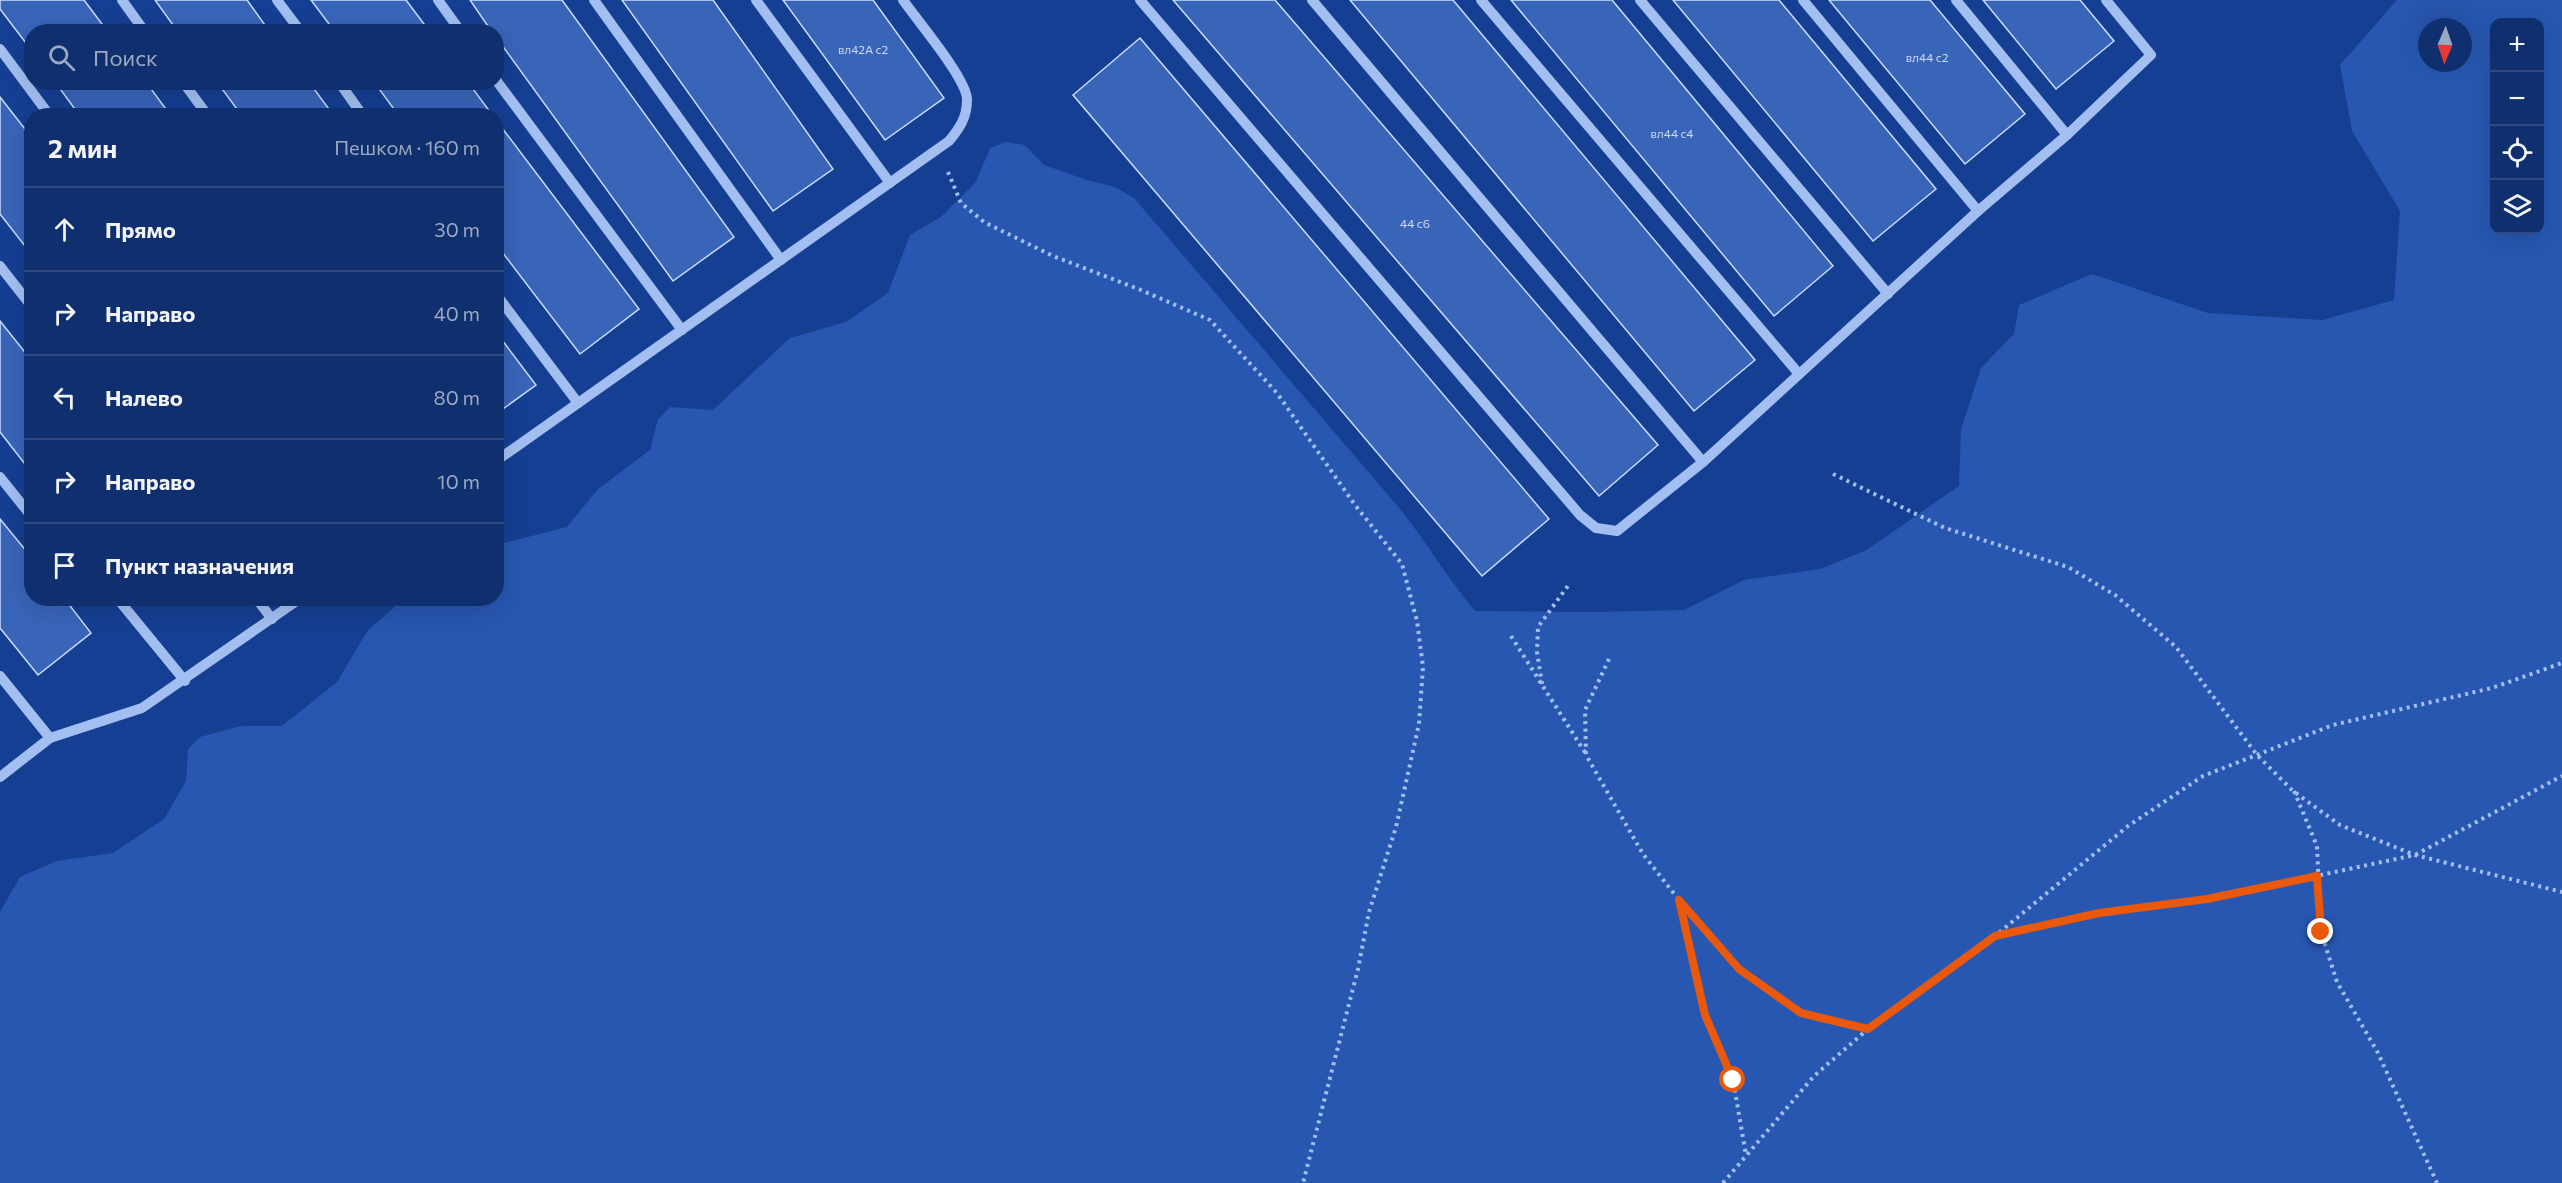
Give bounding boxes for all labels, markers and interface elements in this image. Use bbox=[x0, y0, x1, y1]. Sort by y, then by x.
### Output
north arrow bbox=[2418, 18, 2472, 72]
map controls bbox=[2490, 18, 2544, 234]
button: + bbox=[2490, 18, 2544, 72]
search box bbox=[24, 24, 504, 90]
icon: search bbox=[45, 41, 78, 74]
house number: вл42А с2 bbox=[838, 42, 888, 56]
text: Поиск bbox=[93, 44, 158, 71]
house number: вл44 с2 bbox=[1906, 50, 1949, 64]
button: − bbox=[2490, 72, 2544, 126]
house number: вл44 с4 bbox=[1650, 126, 1694, 140]
button: locate bbox=[2490, 126, 2544, 180]
text: 2 мин bbox=[48, 132, 117, 163]
text: Пешком · 160 m bbox=[334, 135, 480, 159]
button: layers bbox=[2490, 180, 2544, 234]
icon: ahead bbox=[48, 213, 81, 246]
text: Прямо bbox=[105, 216, 176, 243]
house number: 44 с6 bbox=[1400, 216, 1430, 230]
text: 30 m bbox=[434, 217, 480, 241]
icon: right bbox=[48, 297, 81, 330]
text: Направо bbox=[105, 300, 195, 327]
text: 40 m bbox=[434, 301, 480, 325]
icon: left bbox=[48, 381, 81, 414]
text: Налево bbox=[105, 384, 183, 411]
text: 80 m bbox=[434, 385, 480, 409]
icon: right bbox=[48, 465, 81, 498]
text: Направо bbox=[105, 468, 195, 495]
text: 10 m bbox=[437, 469, 480, 493]
icon: arrive bbox=[48, 549, 81, 582]
text: Пункт назначения bbox=[105, 552, 294, 579]
route end bbox=[2307, 918, 2333, 944]
route start bbox=[1719, 1066, 1745, 1092]

